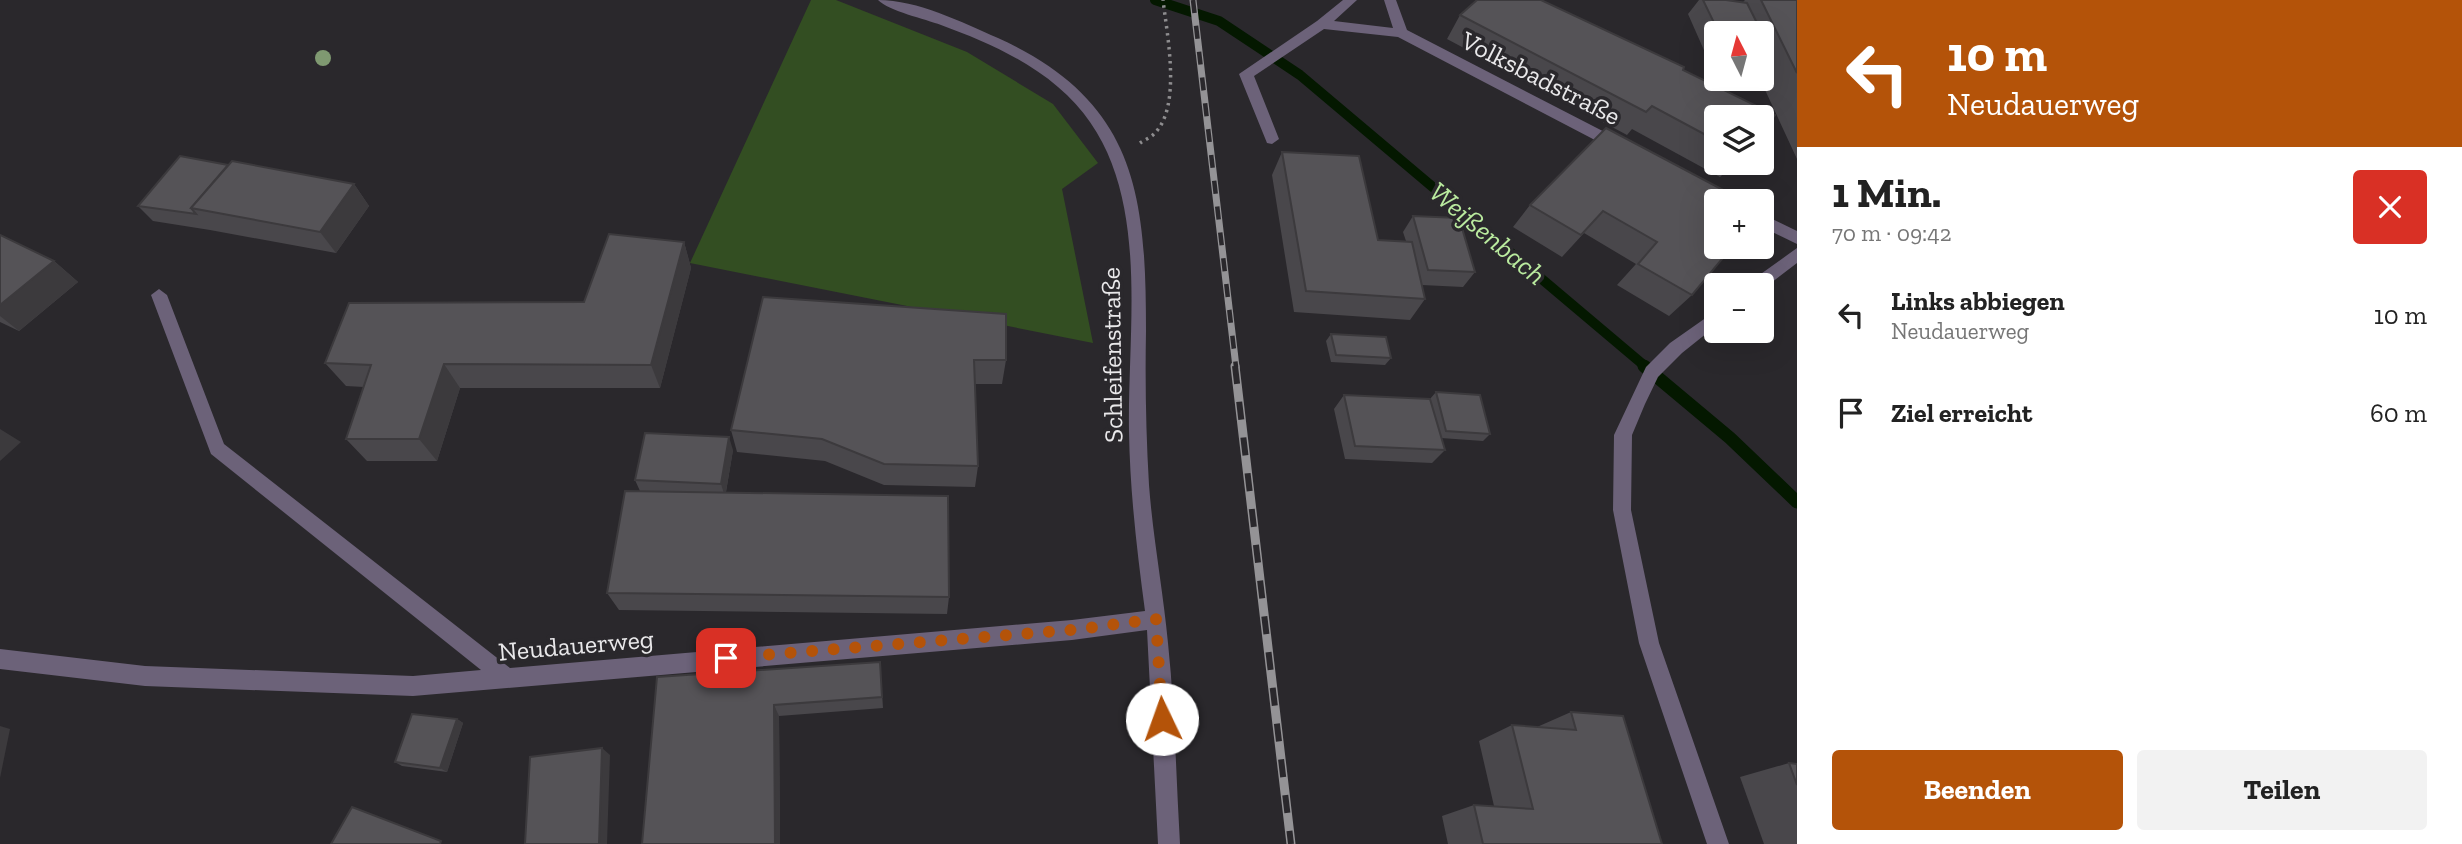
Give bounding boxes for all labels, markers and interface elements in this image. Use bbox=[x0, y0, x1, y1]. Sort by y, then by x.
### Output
north arrow bbox=[1704, 21, 1774, 91]
map controls bbox=[1704, 21, 1774, 343]
street label: Volksbadstraße bbox=[1455, 24, 1626, 132]
text: 10 m bbox=[1947, 25, 2047, 84]
icon: left bbox=[1832, 28, 1923, 119]
text: Neudauerweg bbox=[1947, 85, 2139, 123]
button: layers bbox=[1704, 105, 1774, 175]
text: 1 Min. bbox=[1832, 167, 1941, 218]
button: close bbox=[2353, 170, 2427, 244]
water label: Weißenbach bbox=[1423, 175, 1553, 292]
button: + bbox=[1704, 189, 1774, 259]
text: 70 m · 09:42 bbox=[1832, 219, 1952, 247]
street label: Schleifenstraße bbox=[1094, 267, 1130, 443]
button: − bbox=[1704, 273, 1774, 343]
text: Links abbiegen bbox=[1891, 285, 2065, 317]
icon: left bbox=[1832, 296, 1870, 334]
text: 10 m bbox=[2374, 299, 2427, 331]
text: Neudauerweg bbox=[1891, 317, 2029, 345]
icon: arrive bbox=[1832, 394, 1870, 432]
text: Ziel erreicht bbox=[1891, 397, 2032, 429]
text: 60 m bbox=[2370, 397, 2427, 429]
street label: Neudauerweg bbox=[497, 622, 655, 668]
pin bbox=[696, 628, 756, 688]
icon: arrive bbox=[707, 639, 745, 677]
position arrow bbox=[1125, 682, 1199, 756]
button: Beenden bbox=[1832, 750, 2123, 830]
button: Teilen bbox=[2137, 750, 2427, 830]

